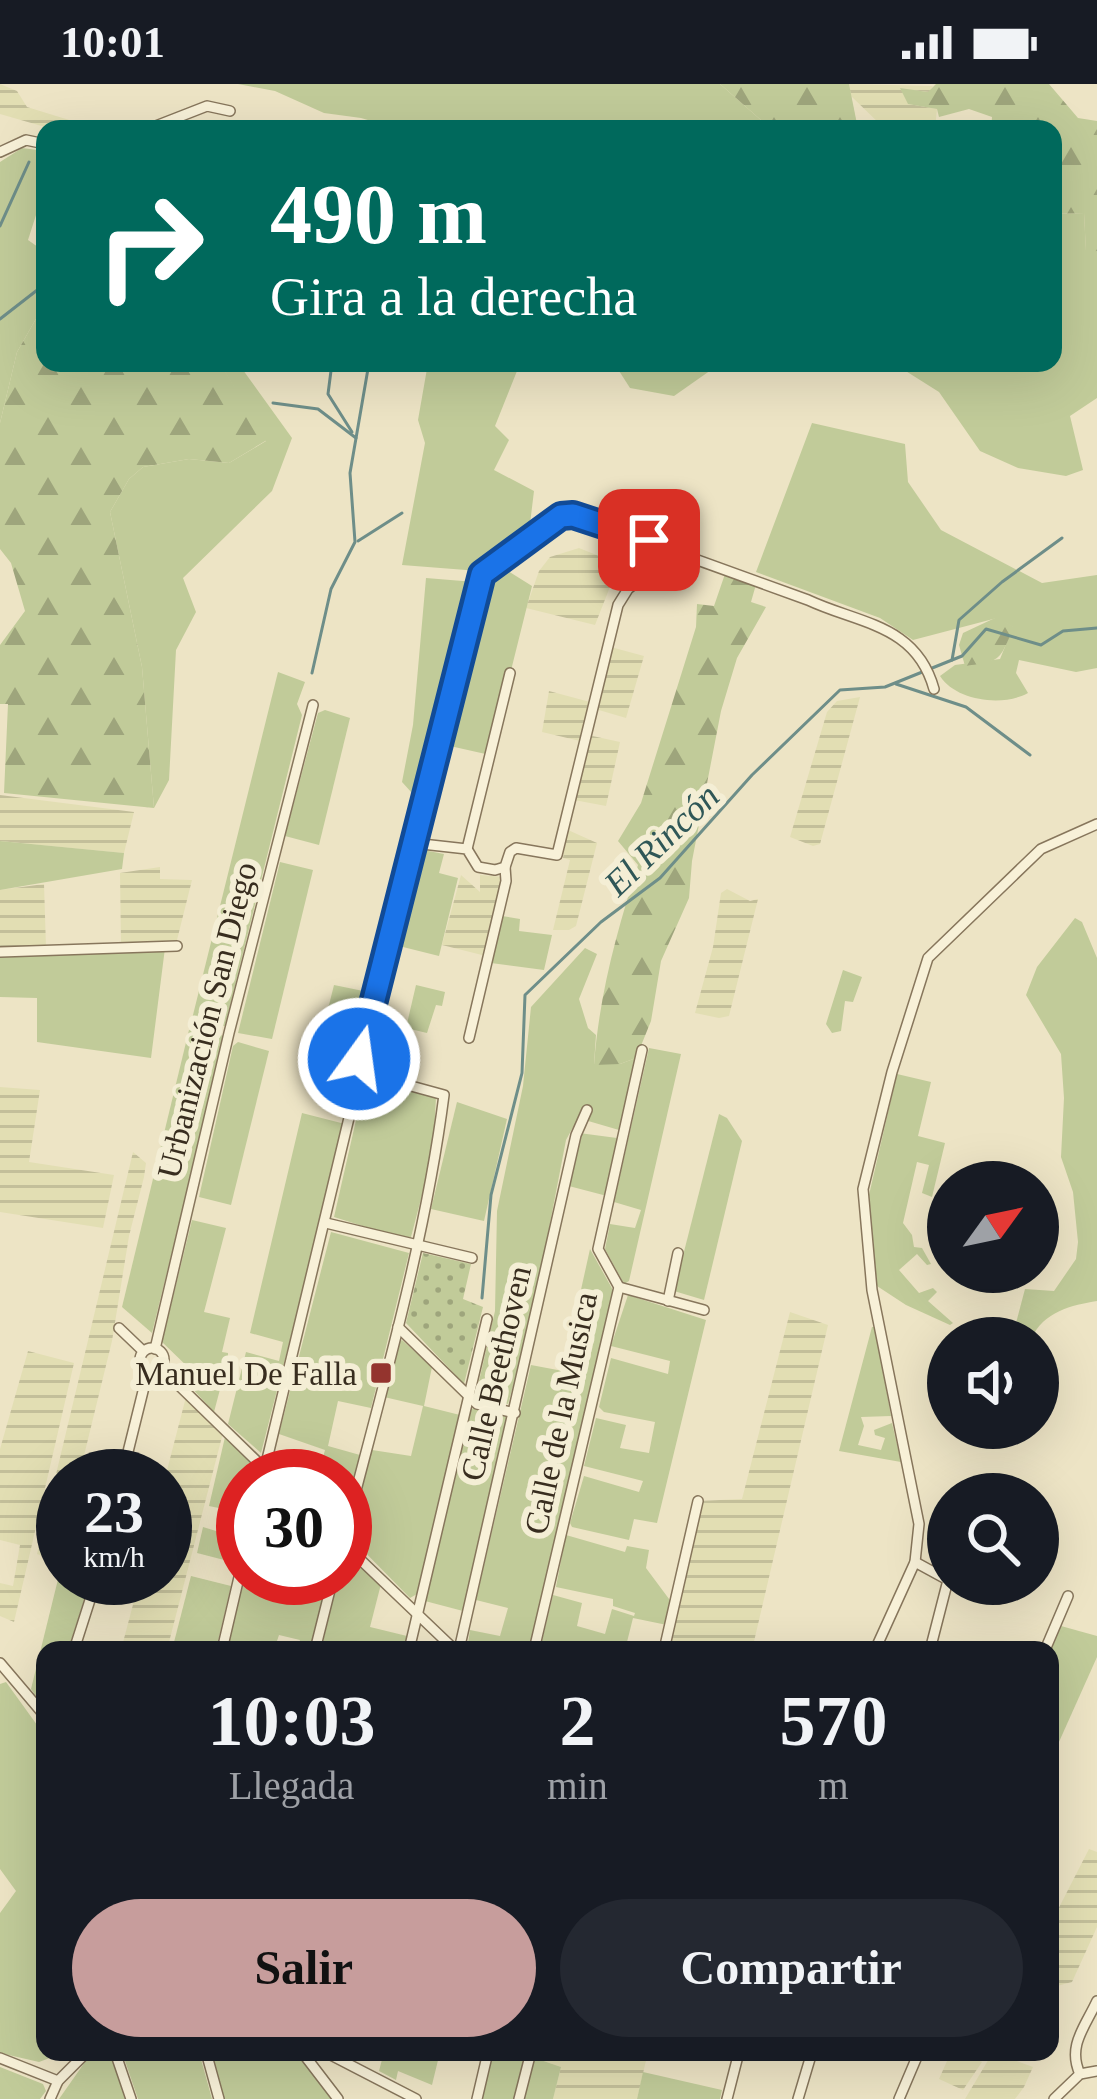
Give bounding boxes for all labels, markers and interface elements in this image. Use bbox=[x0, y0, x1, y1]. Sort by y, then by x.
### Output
text: 10:01 bbox=[60, 17, 165, 67]
icon: right bbox=[72, 168, 228, 324]
text: 490 m bbox=[270, 168, 487, 261]
text: Gira a la derecha bbox=[270, 267, 637, 327]
pin bbox=[598, 489, 700, 591]
icon: arrive bbox=[616, 507, 682, 573]
water label: El Rincón bbox=[596, 776, 727, 904]
street label: Urbanización San Diego bbox=[150, 859, 264, 1182]
position arrow bbox=[296, 996, 422, 1122]
north arrow bbox=[927, 1161, 1059, 1293]
map controls bbox=[927, 1161, 1059, 1605]
street label: Calle Beethoven bbox=[454, 1262, 538, 1484]
street label: Calle de la Musica bbox=[518, 1289, 604, 1538]
button: sound bbox=[927, 1317, 1059, 1449]
place label: Manuel De Falla bbox=[135, 1356, 357, 1392]
marker: Manuel De Falla bbox=[368, 1360, 394, 1386]
speed limit sign: 30 bbox=[216, 1449, 372, 1605]
button: search bbox=[927, 1473, 1059, 1605]
text: 23 bbox=[84, 1479, 144, 1545]
text: km/h bbox=[83, 1540, 145, 1573]
text: 10:03 bbox=[208, 1681, 376, 1761]
text: 2 bbox=[559, 1681, 595, 1761]
text: 570 bbox=[779, 1681, 887, 1761]
text: Llegada bbox=[229, 1764, 354, 1807]
text: min bbox=[547, 1764, 608, 1807]
text: m bbox=[818, 1764, 849, 1807]
button: Salir bbox=[72, 1899, 536, 2037]
button: Compartir bbox=[560, 1899, 1023, 2037]

